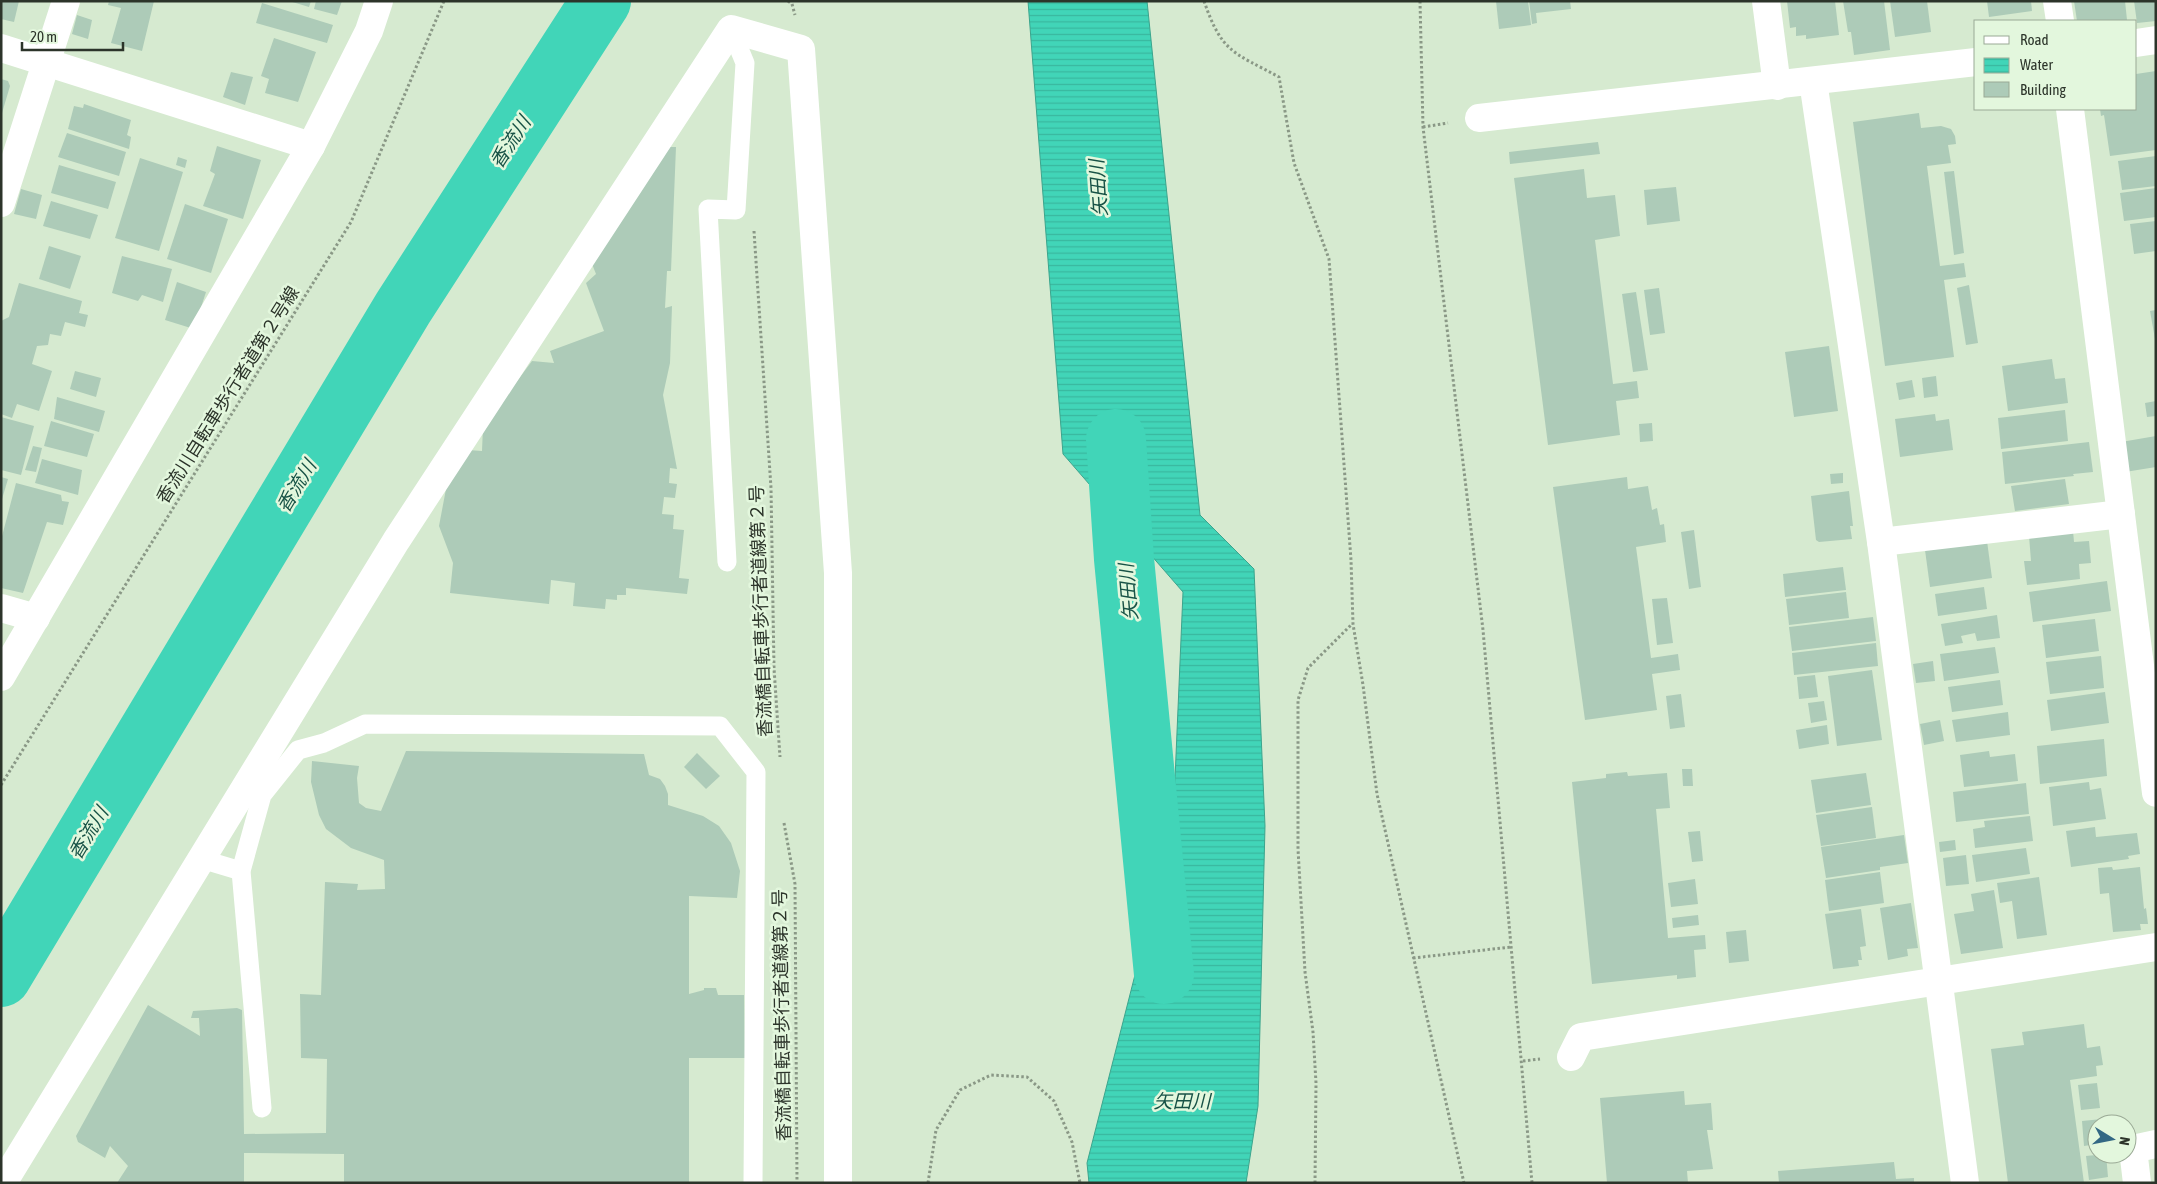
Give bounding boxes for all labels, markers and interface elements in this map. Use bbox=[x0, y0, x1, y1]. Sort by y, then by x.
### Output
scale bar bbox=[22, 20, 124, 52]
legend bbox=[1974, 20, 2137, 110]
text: 20 m bbox=[30, 28, 57, 45]
text: Road bbox=[2020, 31, 2049, 48]
text: Water bbox=[2020, 56, 2053, 73]
text: Building bbox=[2020, 81, 2066, 98]
water label: 香流川 bbox=[485, 110, 536, 172]
water label: 矢田川 bbox=[1085, 157, 1111, 217]
street label: 香流川自転車歩行者道第２号線 bbox=[152, 282, 304, 508]
water label: 香流川 bbox=[272, 456, 320, 516]
street label: 香流橋自転車歩行者道線第２号 bbox=[746, 485, 775, 737]
water label: 矢田川 bbox=[1114, 561, 1141, 621]
water label: 香流川 bbox=[64, 801, 113, 863]
street label: 香流橋自転車歩行者道線第２号 bbox=[769, 889, 794, 1141]
water label: 矢田川 bbox=[1153, 1090, 1212, 1112]
north arrow bbox=[2087, 1114, 2137, 1164]
text: N bbox=[2116, 1136, 2133, 1147]

